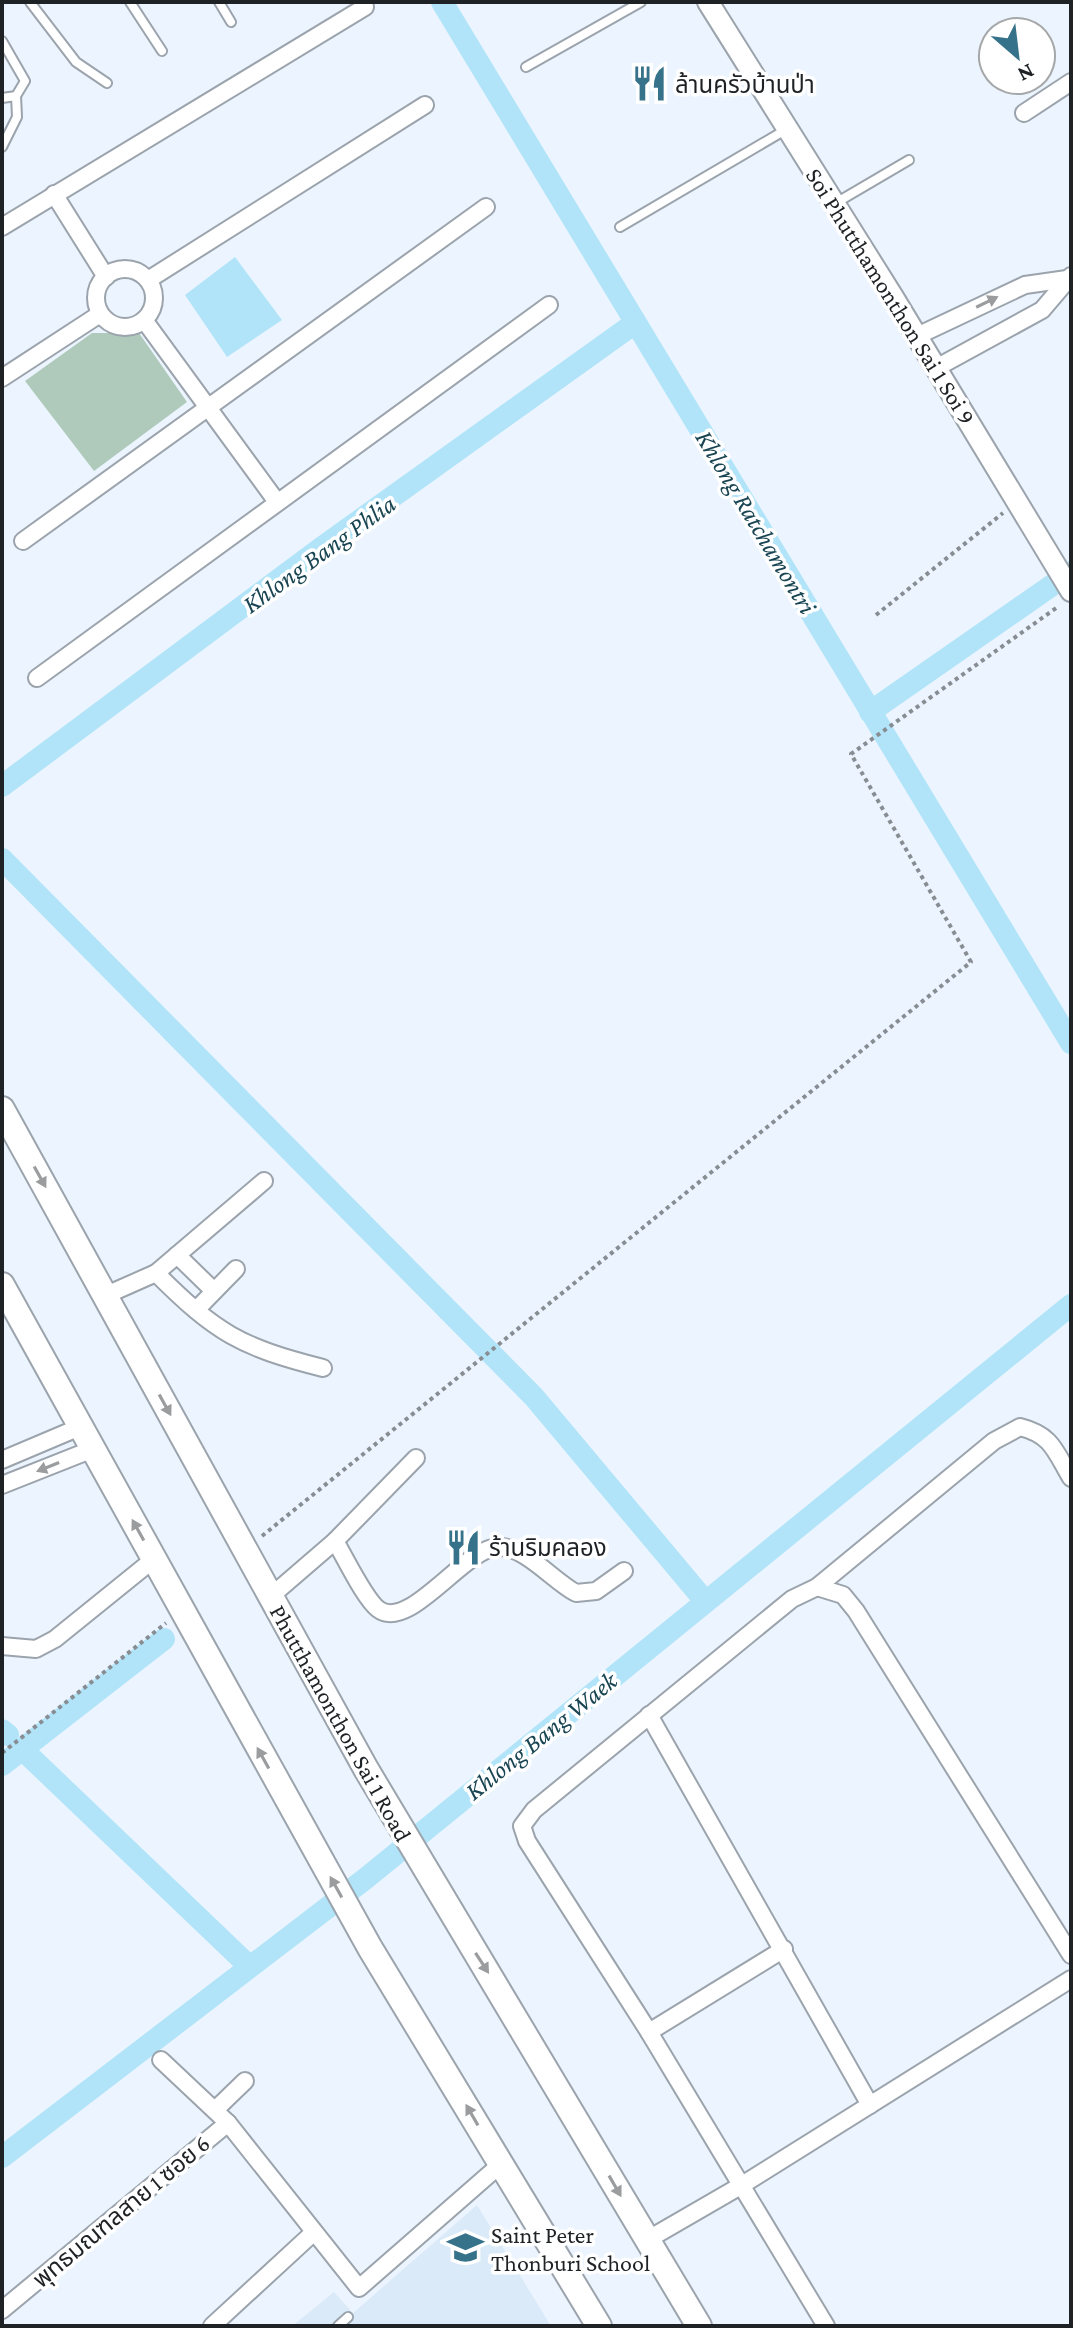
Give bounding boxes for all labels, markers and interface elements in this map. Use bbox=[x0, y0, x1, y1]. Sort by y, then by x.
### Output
north arrow bbox=[977, 16, 1057, 96]
text: N bbox=[1014, 59, 1039, 88]
restaurant icon: ล้านครัวบ้านป่า bbox=[630, 65, 668, 103]
place label: ล้านครัวบ้านป่า bbox=[675, 71, 815, 98]
street label: Soi Phutthamonthon Sai 1 Soi 9 bbox=[801, 163, 981, 429]
one-way arrow bbox=[975, 295, 999, 309]
water label: Khlong Ratchamontri bbox=[690, 425, 822, 619]
water label: Khlong Bang Phlia bbox=[237, 489, 401, 619]
one-way arrow bbox=[33, 1166, 47, 1188]
one-way arrow bbox=[158, 1394, 171, 1417]
one-way arrow bbox=[36, 1461, 60, 1474]
one-way arrow bbox=[131, 1519, 145, 1541]
restaurant icon: ร้านริมคลอง bbox=[444, 1528, 482, 1566]
place label: ร้านริมคลอง bbox=[489, 1534, 607, 1561]
street label: Phutthamonthon Sai 1 Road bbox=[265, 1600, 417, 1846]
water label: Khlong Bang Waek bbox=[459, 1665, 624, 1806]
one-way arrow bbox=[257, 1747, 271, 1769]
one-way arrow bbox=[329, 1876, 343, 1898]
one-way arrow bbox=[475, 1952, 489, 1974]
one-way arrow bbox=[465, 2104, 479, 2127]
street label: พุทธมณฑลสาย 1 ซอย 6 bbox=[27, 2129, 216, 2294]
one-way arrow bbox=[608, 2175, 622, 2197]
place label: Saint Peter Thonburi School bbox=[491, 2221, 650, 2276]
school or university icon: Saint Peter Thonburi School bbox=[446, 2229, 484, 2267]

